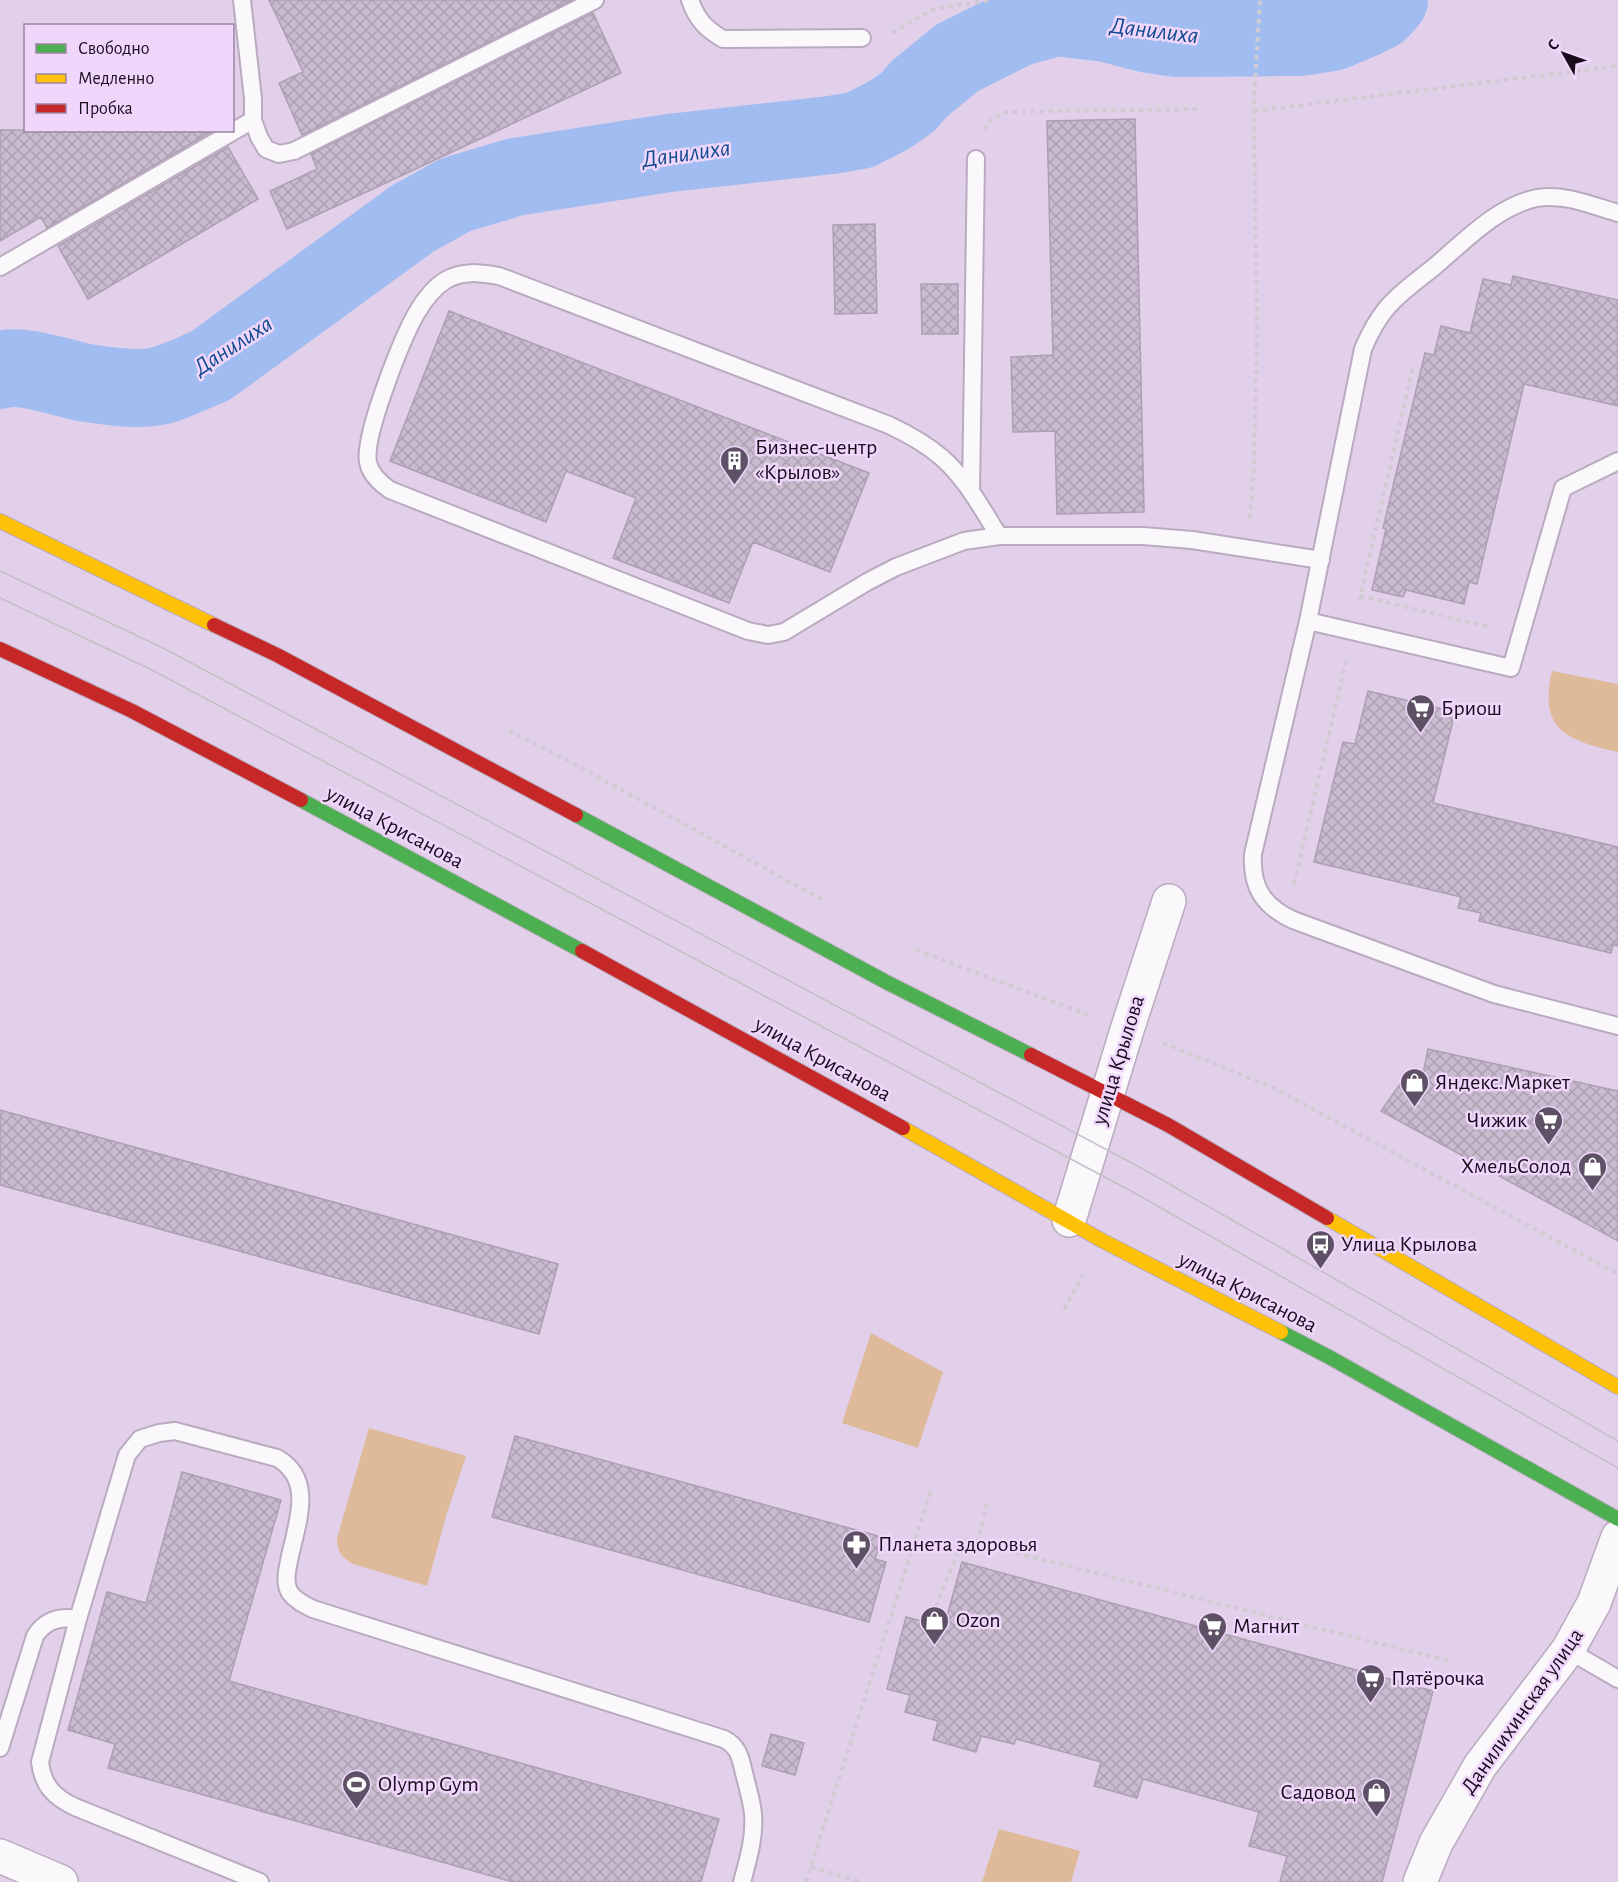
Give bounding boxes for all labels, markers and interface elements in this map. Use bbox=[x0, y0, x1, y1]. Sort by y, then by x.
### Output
water label: Данилиха bbox=[1107, 14, 1200, 48]
legend bbox=[24, 24, 234, 132]
north arrow bbox=[1534, 24, 1594, 84]
text: С bbox=[1544, 36, 1562, 54]
text: Свободно bbox=[78, 39, 150, 58]
text: Медленно bbox=[78, 70, 154, 88]
text: Пробка bbox=[78, 99, 133, 118]
water label: Данилиха bbox=[639, 136, 732, 172]
water label: Данилиха bbox=[188, 312, 277, 381]
place label: Бизнес-центр «Крылов» bbox=[755, 436, 877, 483]
building icon: Бизнес-центр «Крылов» bbox=[718, 444, 750, 486]
supermarket icon: Бриош bbox=[1404, 692, 1436, 734]
place label: Бриош bbox=[1441, 697, 1502, 719]
street label: улица Крисанова bbox=[322, 781, 467, 872]
street label: улица Крылова bbox=[1088, 993, 1148, 1128]
street label: улица Крисанова bbox=[750, 1012, 895, 1105]
shop icon: Яндекс.Маркет bbox=[1398, 1066, 1430, 1108]
place label: Яндекс.Маркет bbox=[1435, 1071, 1571, 1093]
supermarket icon: Чижик bbox=[1532, 1104, 1564, 1146]
place label: Чижик bbox=[1467, 1109, 1527, 1131]
shop icon: ХмельСолод bbox=[1576, 1150, 1608, 1192]
place label: ХмельСолод bbox=[1461, 1155, 1571, 1177]
bus stop icon: Улица Крылова bbox=[1304, 1228, 1336, 1270]
place label: Улица Крылова bbox=[1341, 1233, 1477, 1255]
street label: улица Крисанова bbox=[1174, 1247, 1321, 1336]
pharmacy icon: Планета здоровья bbox=[841, 1528, 873, 1570]
place label: Планета здоровья bbox=[878, 1533, 1038, 1555]
shop icon: Ozon bbox=[919, 1604, 951, 1646]
place label: Ozon bbox=[956, 1609, 1001, 1631]
supermarket icon: Магнит bbox=[1196, 1610, 1228, 1652]
place label: Магнит bbox=[1233, 1615, 1300, 1637]
street label: Данилихинская улица bbox=[1457, 1624, 1587, 1798]
supermarket icon: Пятёрочка bbox=[1354, 1662, 1386, 1704]
place label: Пятёрочка bbox=[1391, 1667, 1485, 1689]
sports icon: Olymp Gym bbox=[341, 1768, 373, 1810]
place label: Olymp Gym bbox=[378, 1773, 479, 1795]
shop icon: Садовод bbox=[1361, 1776, 1393, 1818]
place label: Садовод bbox=[1280, 1781, 1356, 1803]

